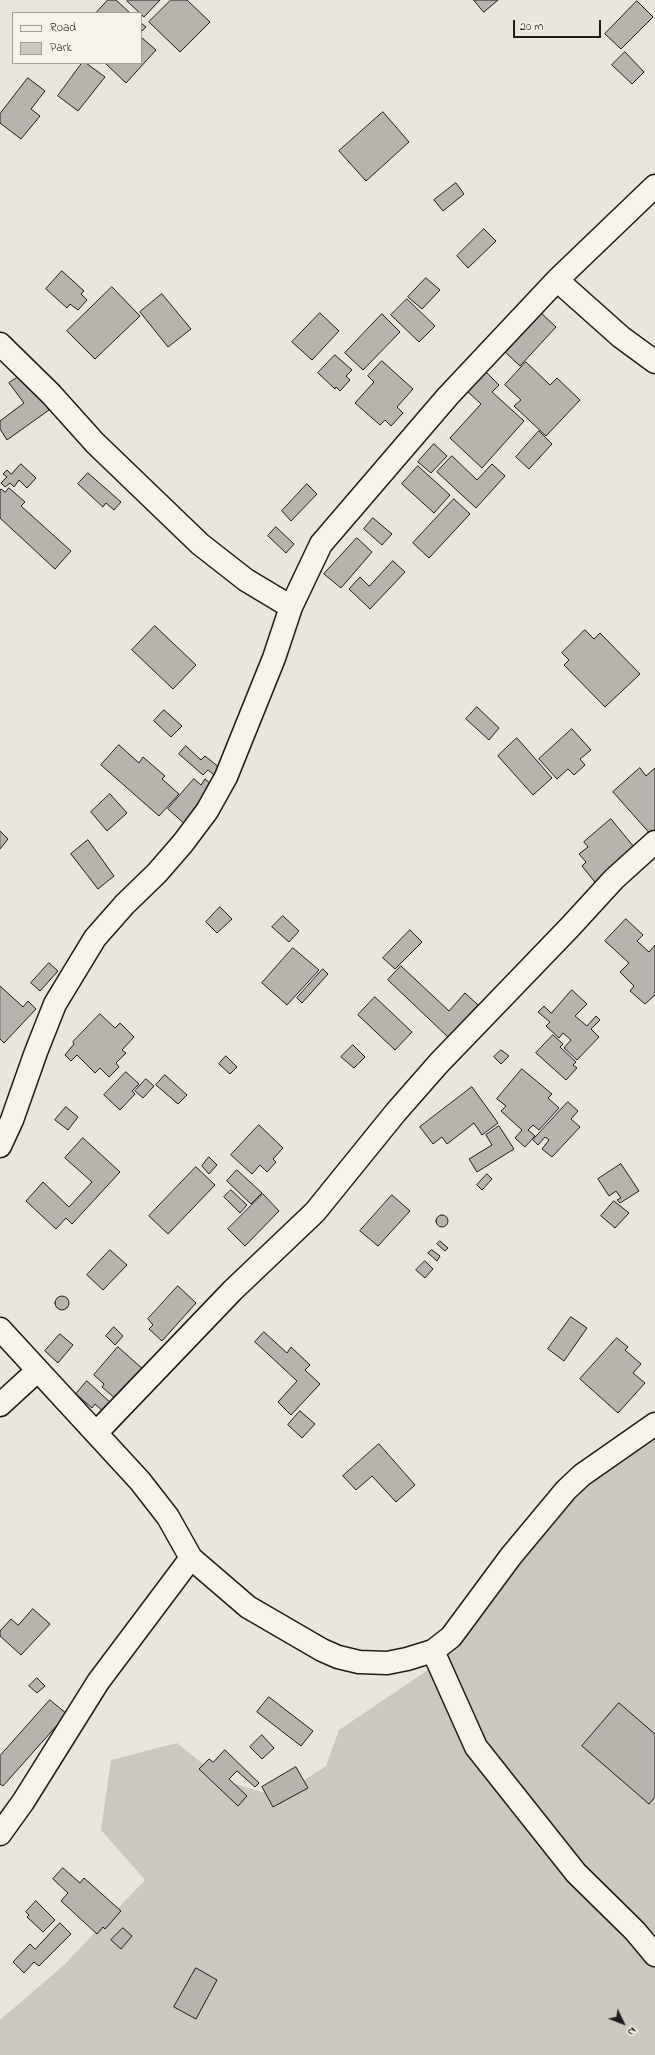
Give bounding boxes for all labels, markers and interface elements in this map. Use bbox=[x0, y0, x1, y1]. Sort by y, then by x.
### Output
legend bbox=[12, 12, 142, 64]
scale bar bbox=[515, 12, 603, 38]
text: 20 m bbox=[520, 18, 543, 36]
text: Road bbox=[50, 19, 76, 37]
text: Park bbox=[50, 39, 72, 57]
north arrow bbox=[603, 2003, 643, 2043]
text: N bbox=[623, 2023, 640, 2039]

